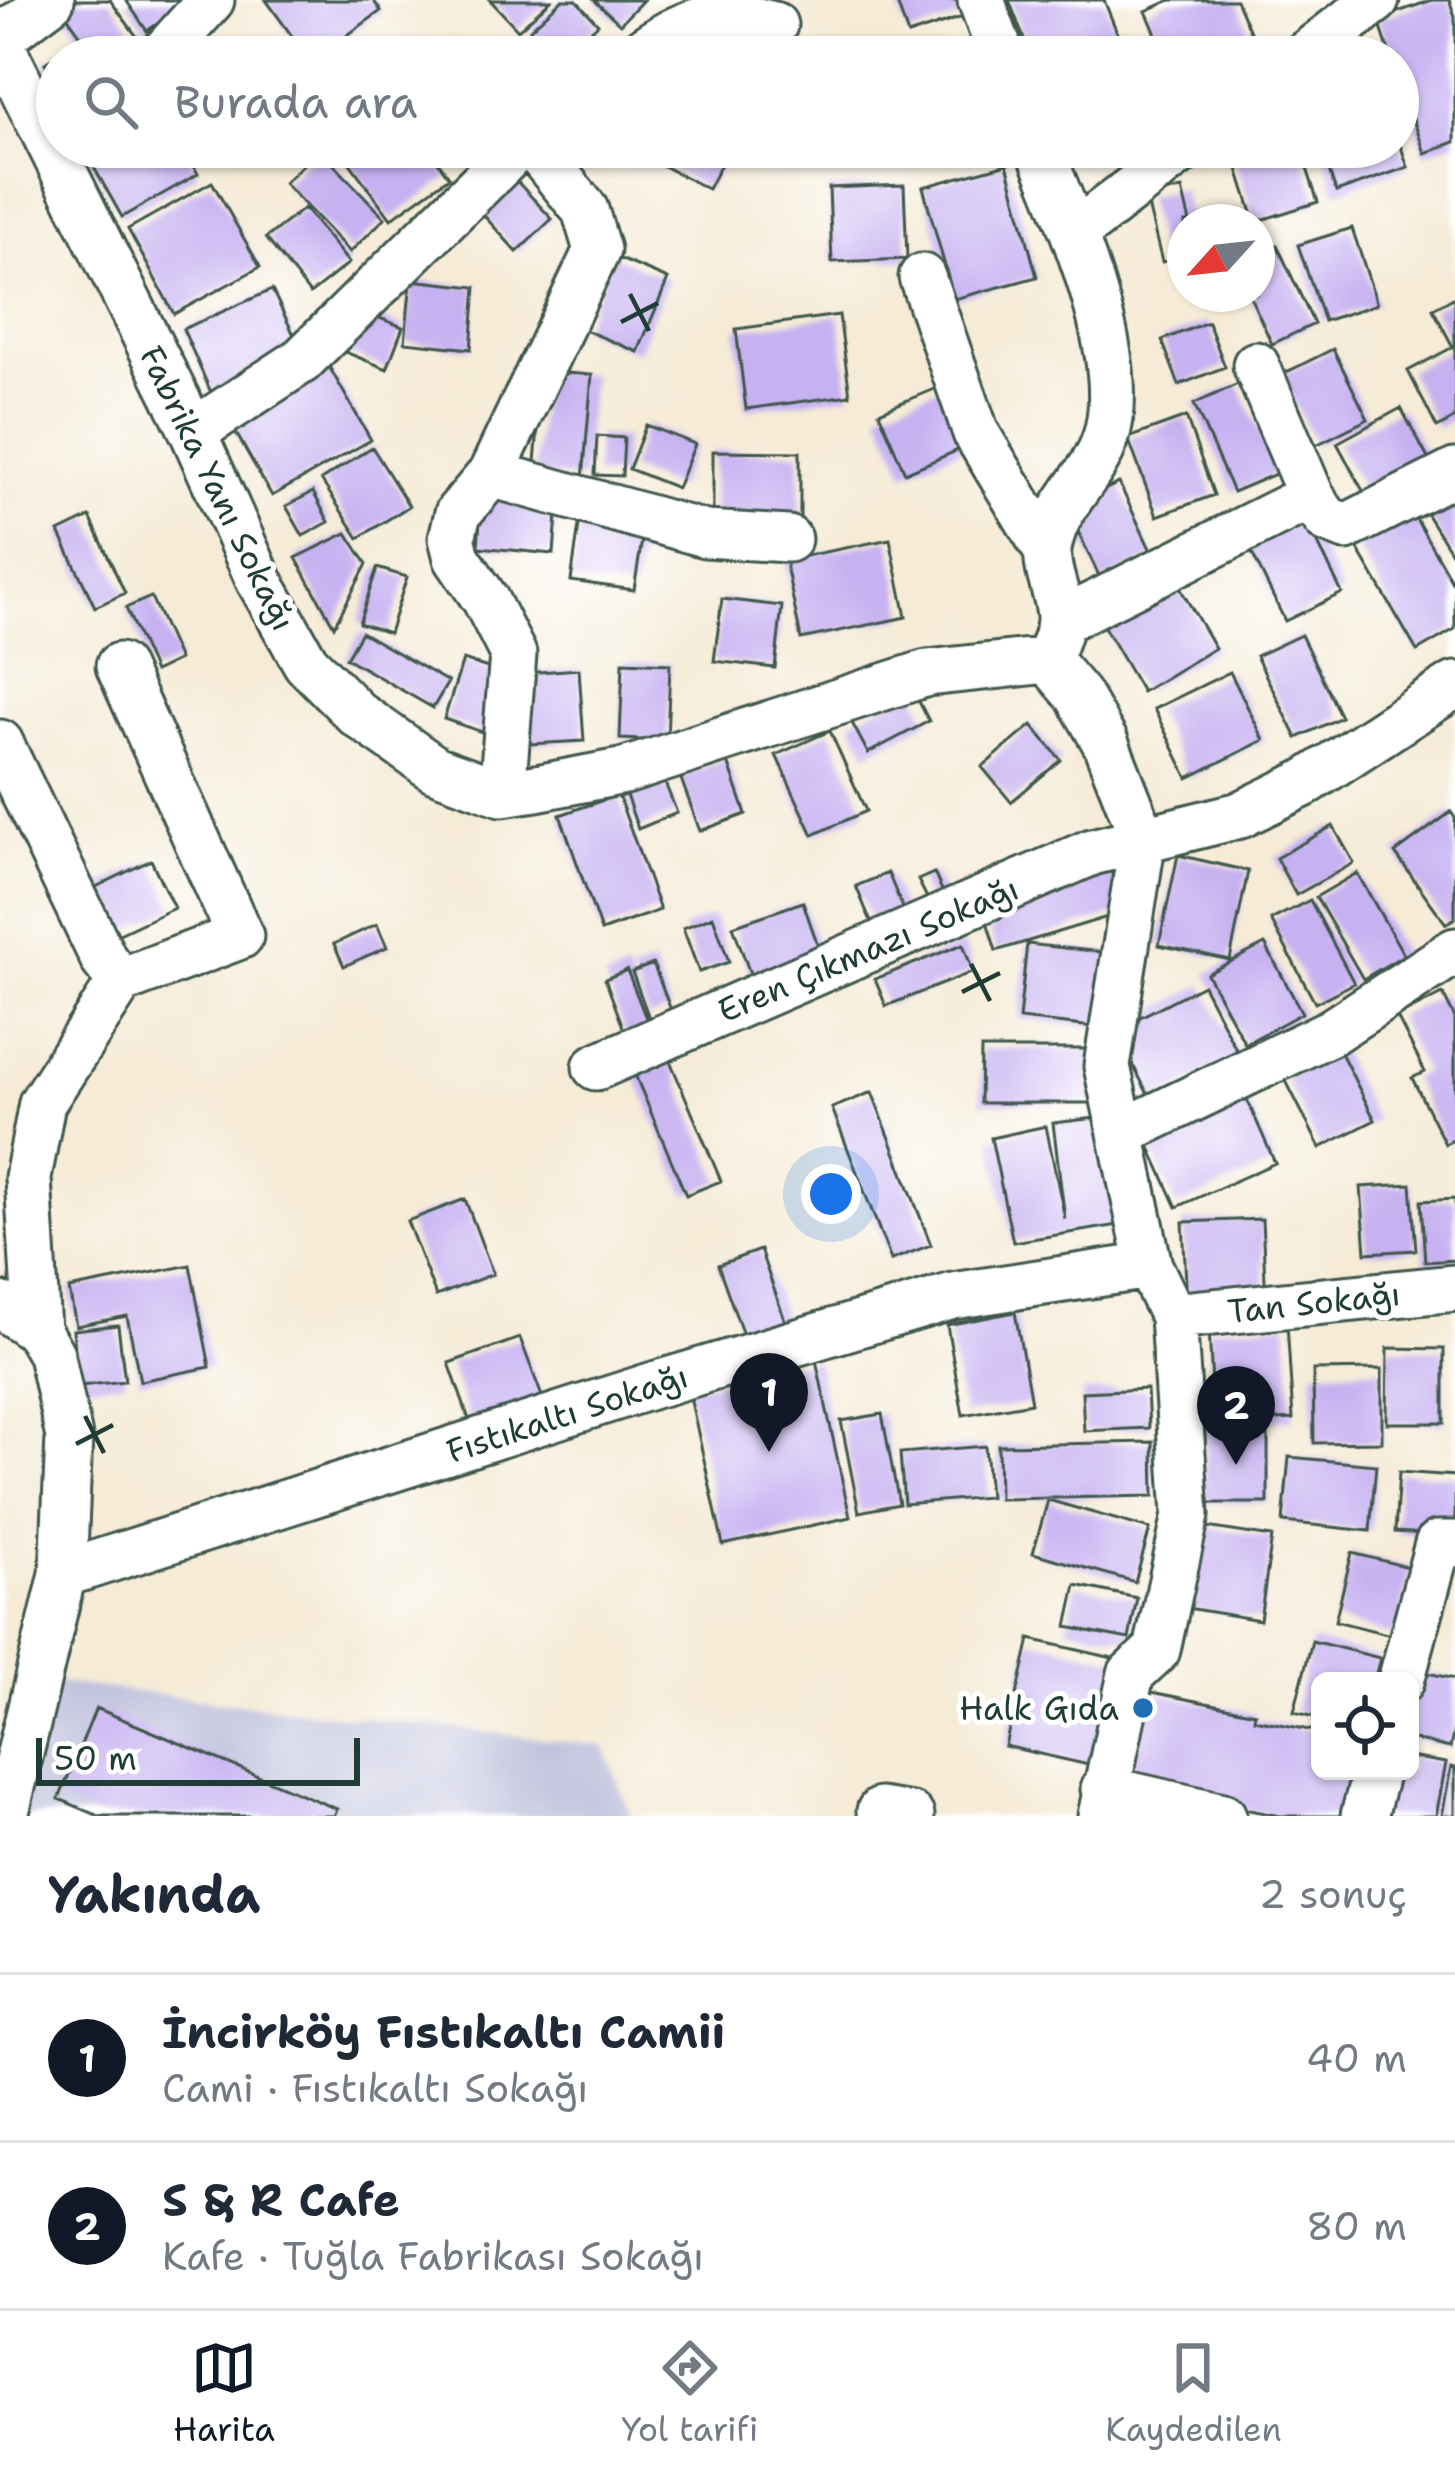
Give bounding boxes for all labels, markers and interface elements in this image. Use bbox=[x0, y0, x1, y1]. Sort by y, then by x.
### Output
search box bbox=[36, 36, 1419, 168]
icon: search bbox=[78, 69, 144, 135]
text: Burada ara bbox=[174, 72, 417, 132]
north arrow bbox=[1167, 204, 1275, 312]
street label: Fabrika Yanı Sokağı bbox=[129, 338, 306, 638]
street label: Eren Çıkmazı Sokağı bbox=[711, 866, 1025, 1033]
your location bbox=[801, 1164, 861, 1224]
street label: Tan Sokağı bbox=[1226, 1271, 1403, 1334]
street label: Fıstıkaltı Sokağı bbox=[441, 1353, 693, 1474]
pin: 1 bbox=[730, 1353, 808, 1452]
pin: 2 bbox=[1197, 1366, 1275, 1465]
map controls bbox=[1311, 1672, 1419, 1780]
button: locate bbox=[1311, 1672, 1419, 1780]
place label: Halk Gıda bbox=[959, 1686, 1119, 1731]
marker: Halk Gıda bbox=[1130, 1695, 1156, 1721]
scale bar bbox=[36, 1732, 360, 1785]
text: 50 m bbox=[54, 1736, 137, 1781]
text: Yakında bbox=[48, 1860, 260, 1928]
text: 2 sonuç bbox=[1259, 1868, 1407, 1920]
text: İncirköy Fıstıkaltı Camii bbox=[162, 2002, 725, 2062]
text: 1 bbox=[78, 2032, 96, 2084]
text: 40 m bbox=[1306, 2032, 1407, 2084]
text: Cami · Fıstıkaltı Sokağı bbox=[162, 2062, 588, 2114]
text: S & R Cafe bbox=[162, 2170, 400, 2230]
text: 2 bbox=[73, 2200, 101, 2252]
text: 80 m bbox=[1306, 2200, 1407, 2252]
text: Kafe · Tuğla Fabrikası Sokağı bbox=[162, 2230, 704, 2282]
tab: Harita bbox=[173, 2335, 275, 2452]
tab: Yol tarifi bbox=[621, 2335, 758, 2452]
tab: Kaydedilen bbox=[1105, 2335, 1282, 2452]

